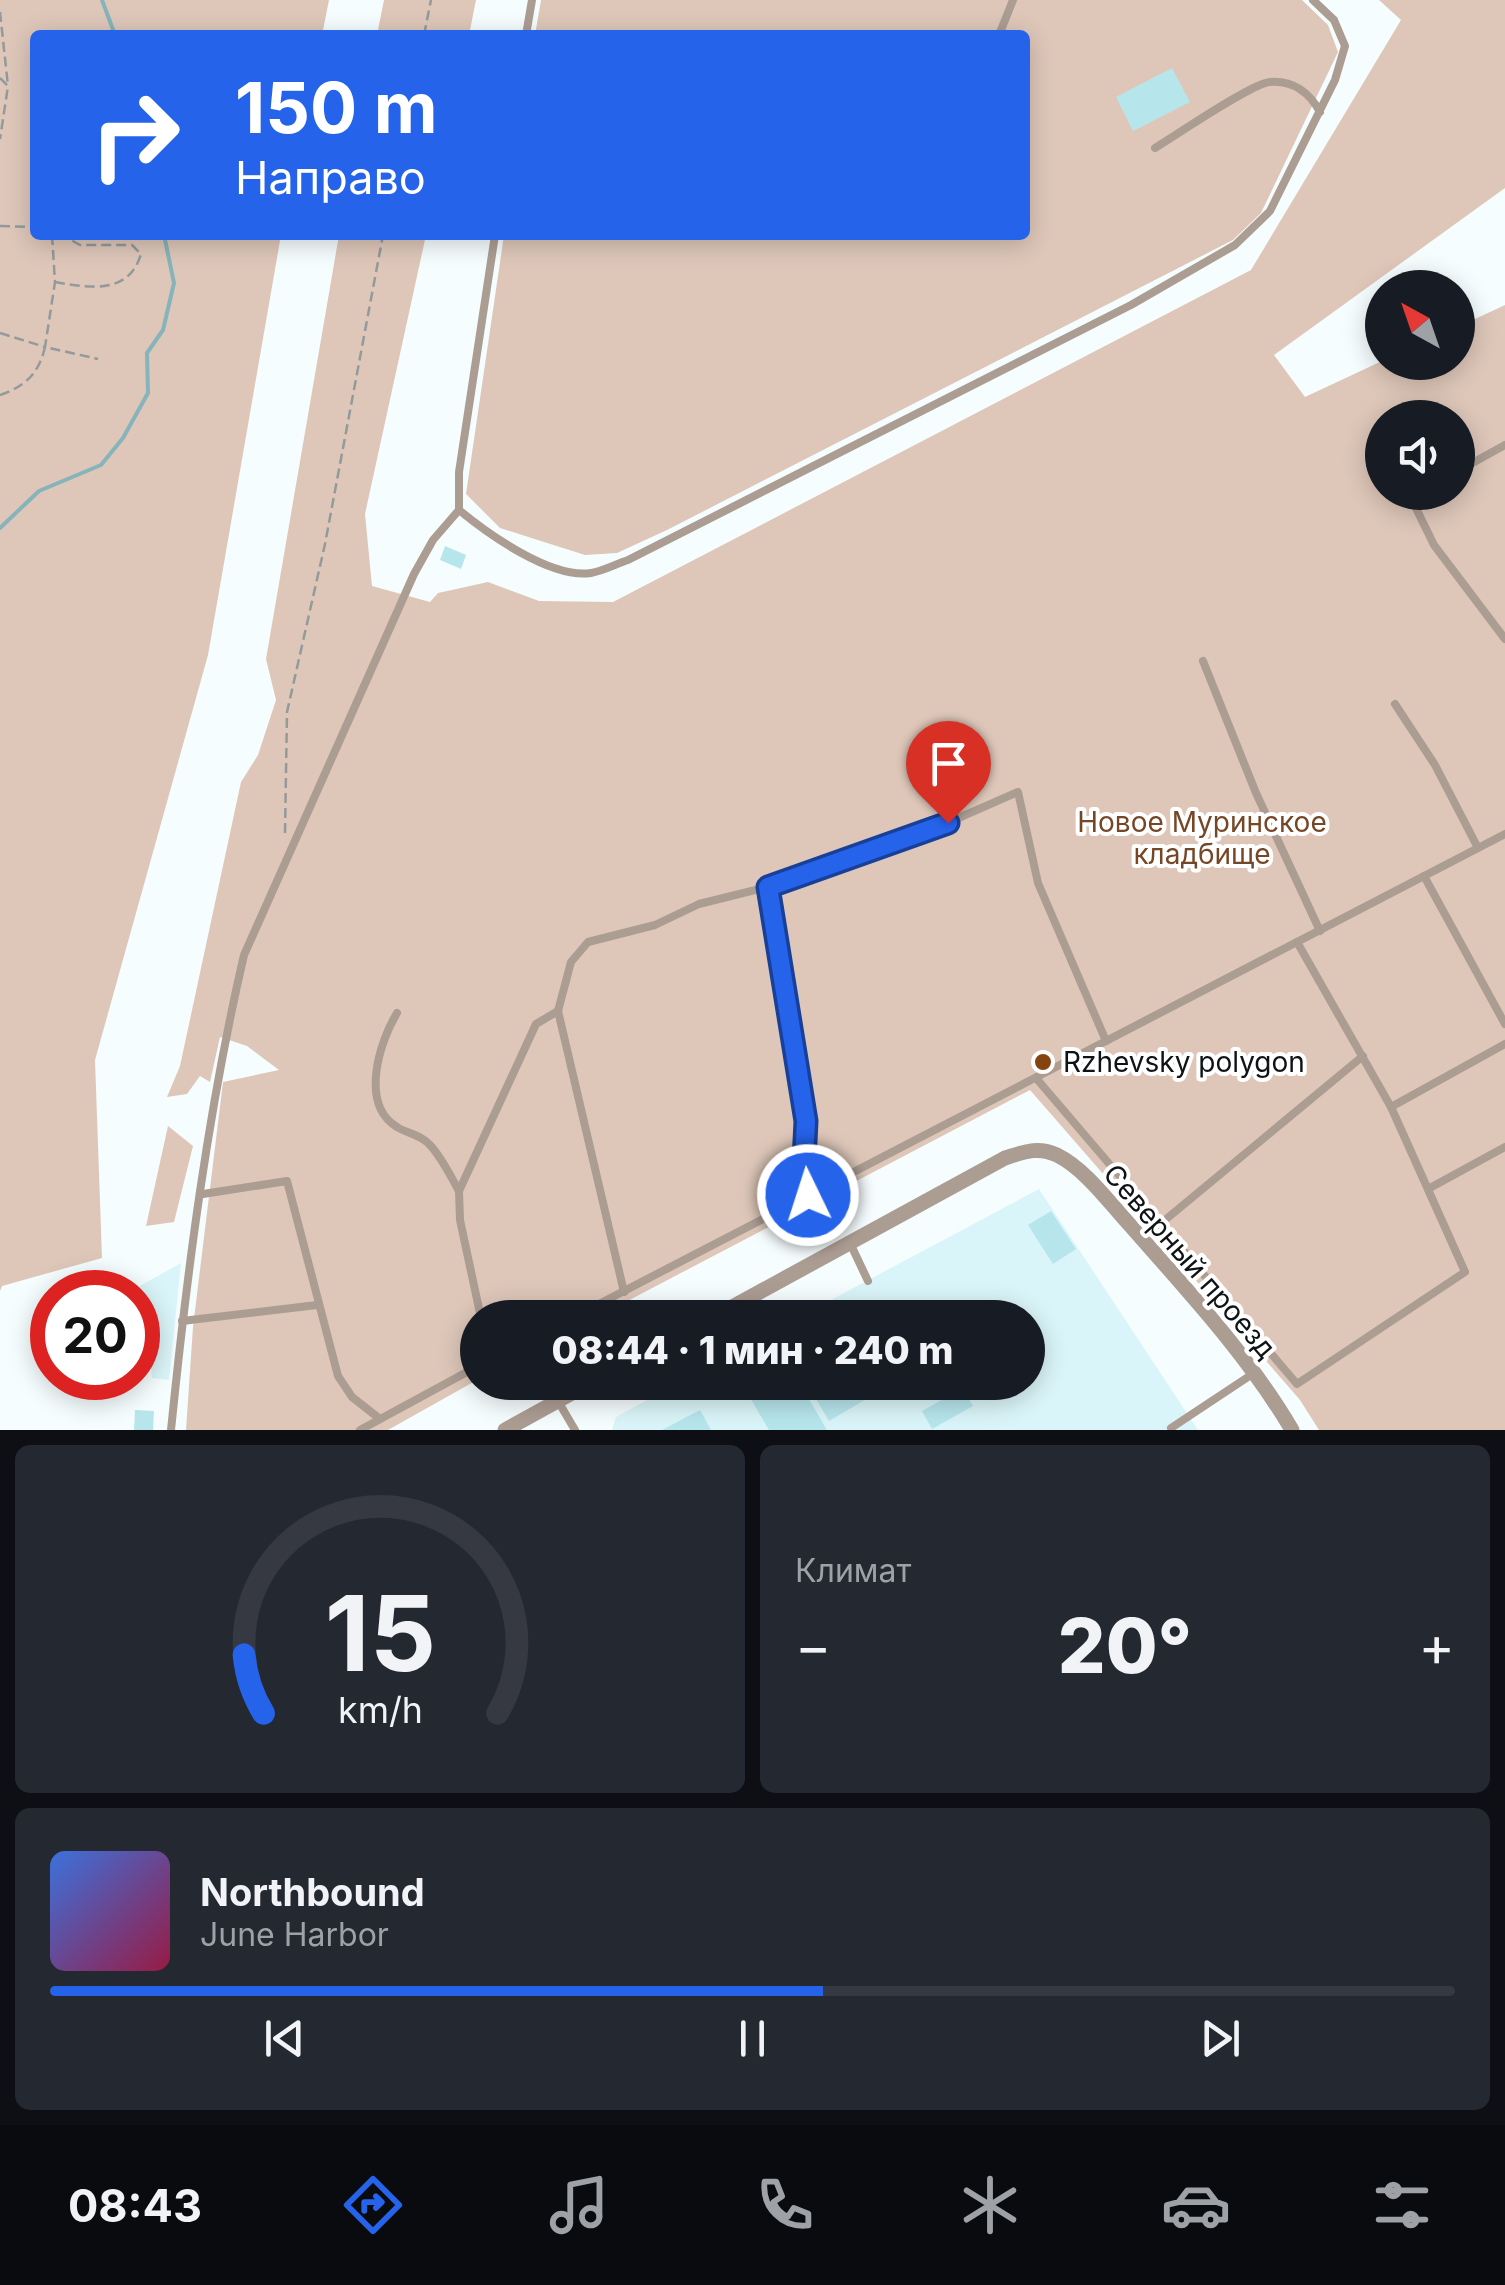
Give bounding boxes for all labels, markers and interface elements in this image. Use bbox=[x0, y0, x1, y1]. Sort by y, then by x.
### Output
text: 150 m bbox=[235, 65, 438, 150]
icon: right bbox=[70, 70, 200, 200]
text: Направо bbox=[235, 150, 426, 205]
north arrow bbox=[1365, 270, 1475, 380]
map controls bbox=[1365, 270, 1475, 510]
button: sound bbox=[1365, 400, 1475, 510]
pin bbox=[906, 721, 991, 824]
icon: arrive bbox=[921, 736, 976, 791]
park label: Новое Муринское кладбище bbox=[1077, 805, 1327, 871]
place label: Rzhevsky polygon bbox=[1063, 1045, 1305, 1079]
marker: Rzhevsky polygon bbox=[1032, 1051, 1054, 1073]
position arrow bbox=[756, 1143, 860, 1247]
street label: Северный проезд bbox=[1097, 1157, 1283, 1365]
speed limit sign: 20 bbox=[30, 1270, 160, 1400]
text: 08:44 · 1 мин · 240 m bbox=[552, 1327, 953, 1373]
text: Климат bbox=[795, 1551, 911, 1590]
text: 15 bbox=[324, 1570, 436, 1696]
text: 20° bbox=[1058, 1600, 1192, 1691]
text: − bbox=[795, 1613, 831, 1679]
text: + bbox=[1419, 1613, 1455, 1679]
text: km/h bbox=[338, 1688, 422, 1732]
text: Northbound bbox=[200, 1869, 425, 1915]
text: June Harbor bbox=[200, 1915, 389, 1954]
icon: previous bbox=[257, 2011, 312, 2066]
icon: pause bbox=[725, 2011, 780, 2066]
icon: next bbox=[1193, 2011, 1248, 2066]
icon: directions bbox=[338, 2170, 408, 2240]
icon: music bbox=[544, 2170, 614, 2240]
icon: phone bbox=[750, 2170, 820, 2240]
icon: climate bbox=[955, 2170, 1025, 2240]
icon: car bbox=[1161, 2170, 1231, 2240]
icon: filters bbox=[1367, 2170, 1437, 2240]
text: 08:43 bbox=[68, 2178, 202, 2233]

